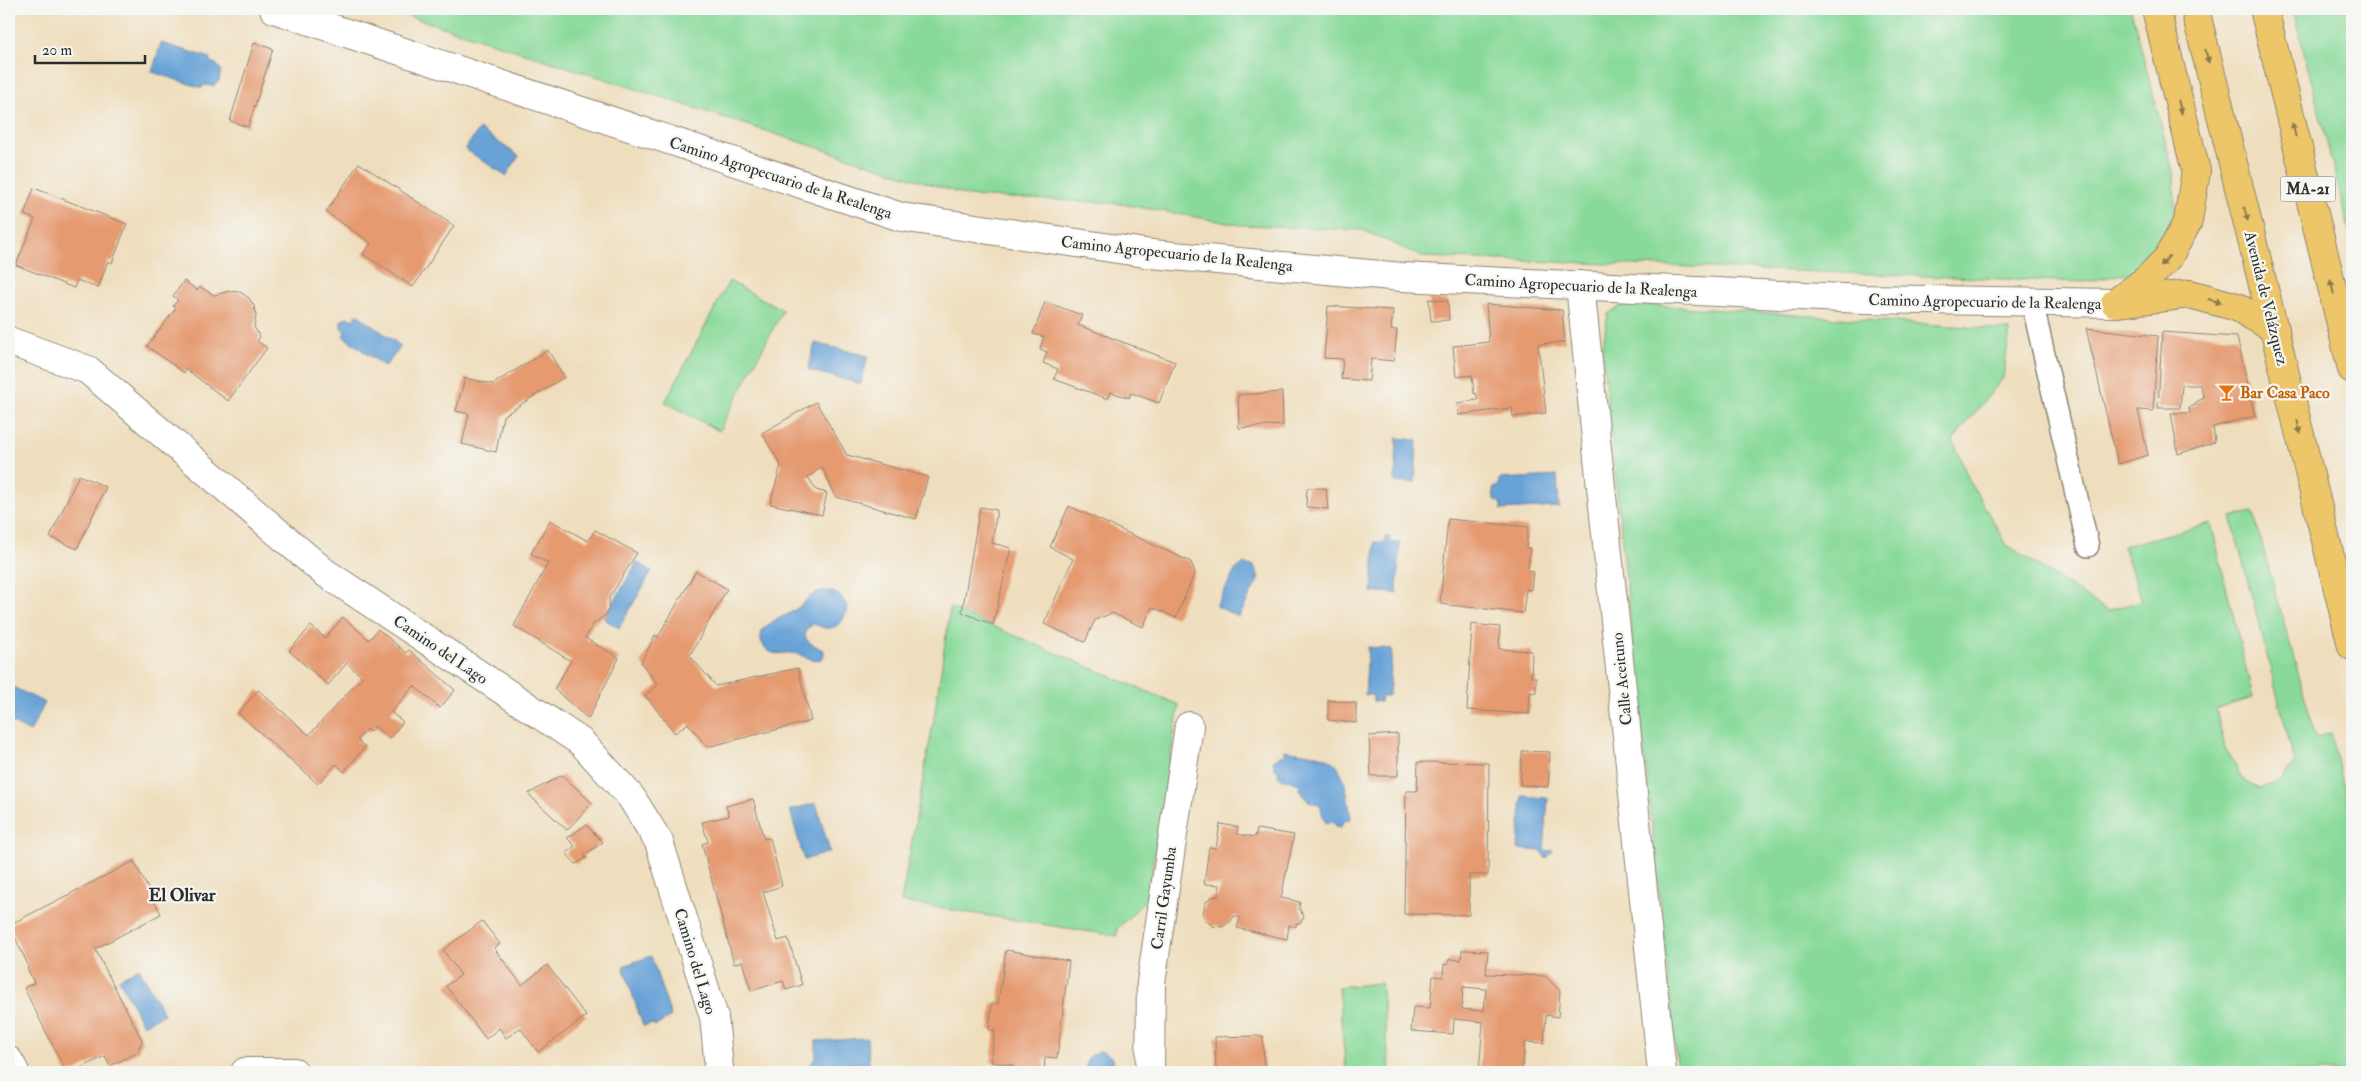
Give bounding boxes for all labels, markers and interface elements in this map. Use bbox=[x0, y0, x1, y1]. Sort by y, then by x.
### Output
scale bar bbox=[35, 32, 145, 64]
text: 20 m bbox=[42, 41, 72, 60]
one-way arrow bbox=[2203, 49, 2211, 64]
one-way arrow bbox=[2176, 100, 2184, 115]
one-way arrow bbox=[2289, 122, 2297, 137]
street label: Camino Agropecuario de la Realenga bbox=[666, 132, 895, 225]
road number: MA-21 bbox=[2280, 176, 2336, 202]
one-way arrow bbox=[2242, 206, 2250, 221]
street label: Avenida de Velázquez bbox=[2239, 228, 2292, 368]
street label: Camino Agropecuario de la Realenga bbox=[1060, 232, 1294, 277]
one-way arrow bbox=[2159, 254, 2171, 266]
street label: Camino Agropecuario de la Realenga bbox=[1464, 270, 1698, 303]
one-way arrow bbox=[2328, 280, 2336, 295]
street label: Camino Agropecuario de la Realenga bbox=[1868, 290, 2102, 315]
one-way arrow bbox=[2207, 298, 2222, 306]
bar icon: Bar Casa Paco bbox=[2216, 382, 2236, 402]
place label: Bar Casa Paco bbox=[2240, 383, 2330, 403]
one-way arrow bbox=[2295, 420, 2303, 435]
street label: Camino del Lago bbox=[389, 611, 492, 689]
street label: Calle Aceituno bbox=[1607, 631, 1637, 726]
street label: Carril Gayumba bbox=[1147, 845, 1181, 951]
district label: El Olivar bbox=[148, 884, 216, 907]
street label: Camino del Lago bbox=[669, 906, 721, 1017]

